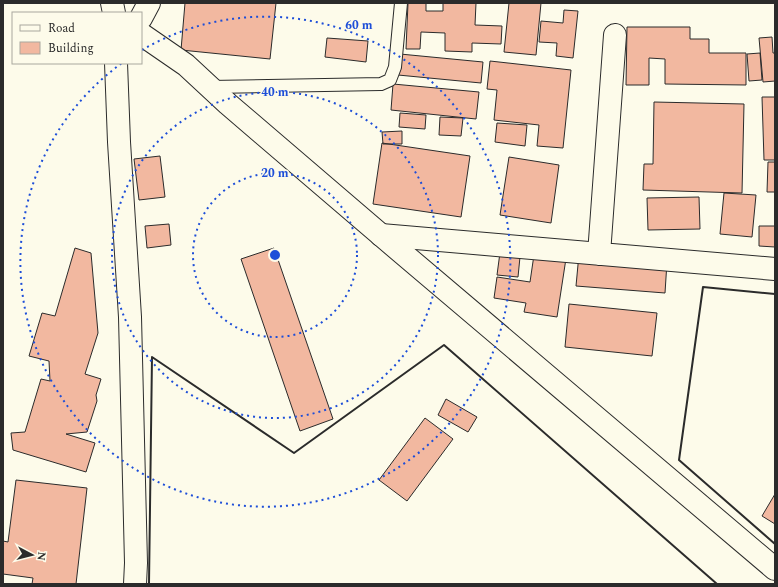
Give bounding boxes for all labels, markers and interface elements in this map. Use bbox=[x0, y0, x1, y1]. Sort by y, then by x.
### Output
legend bbox=[12, 12, 142, 64]
text: 60 m bbox=[345, 16, 373, 35]
text: Road bbox=[48, 19, 75, 38]
text: Building bbox=[48, 39, 94, 58]
text: 40 m bbox=[261, 83, 289, 102]
text: 20 m bbox=[261, 164, 289, 183]
centre of rings bbox=[268, 248, 282, 262]
north arrow bbox=[12, 535, 52, 575]
text: N bbox=[32, 551, 50, 562]

